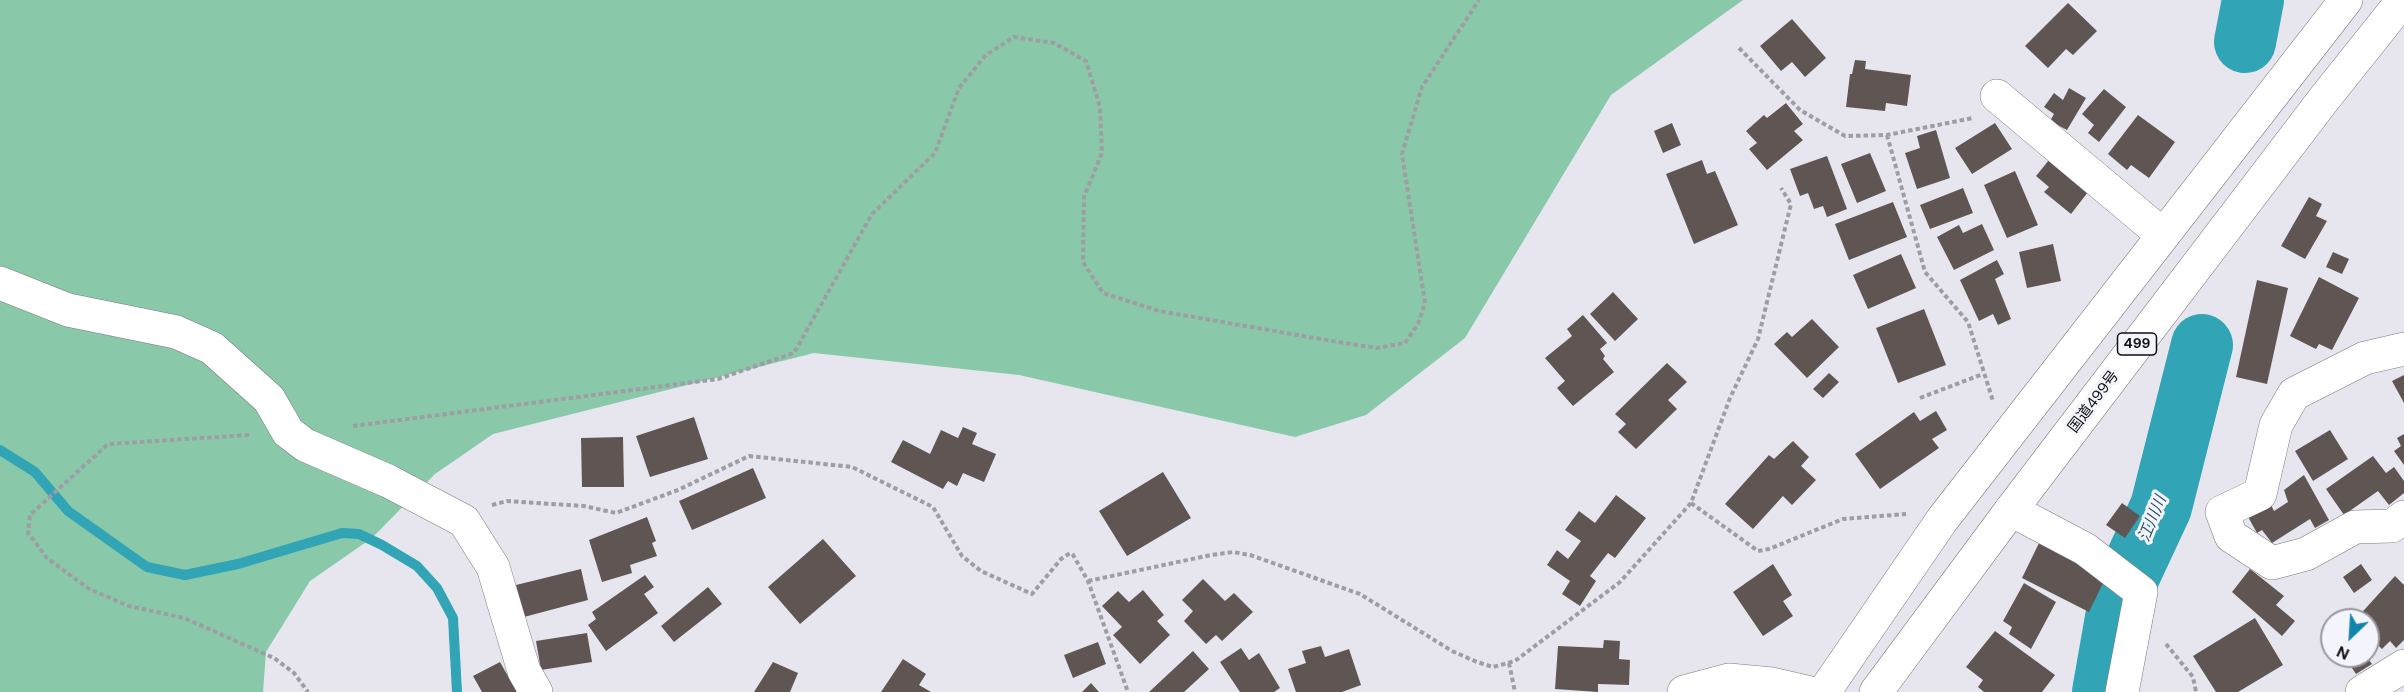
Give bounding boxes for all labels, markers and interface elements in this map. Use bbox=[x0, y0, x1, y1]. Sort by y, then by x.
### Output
road number: 499 bbox=[2118, 333, 2156, 355]
street label: 国道499号 bbox=[2065, 367, 2123, 437]
water label: 江川川 bbox=[2135, 493, 2171, 545]
north arrow bbox=[2320, 608, 2380, 668]
text: N bbox=[2333, 641, 2353, 665]

